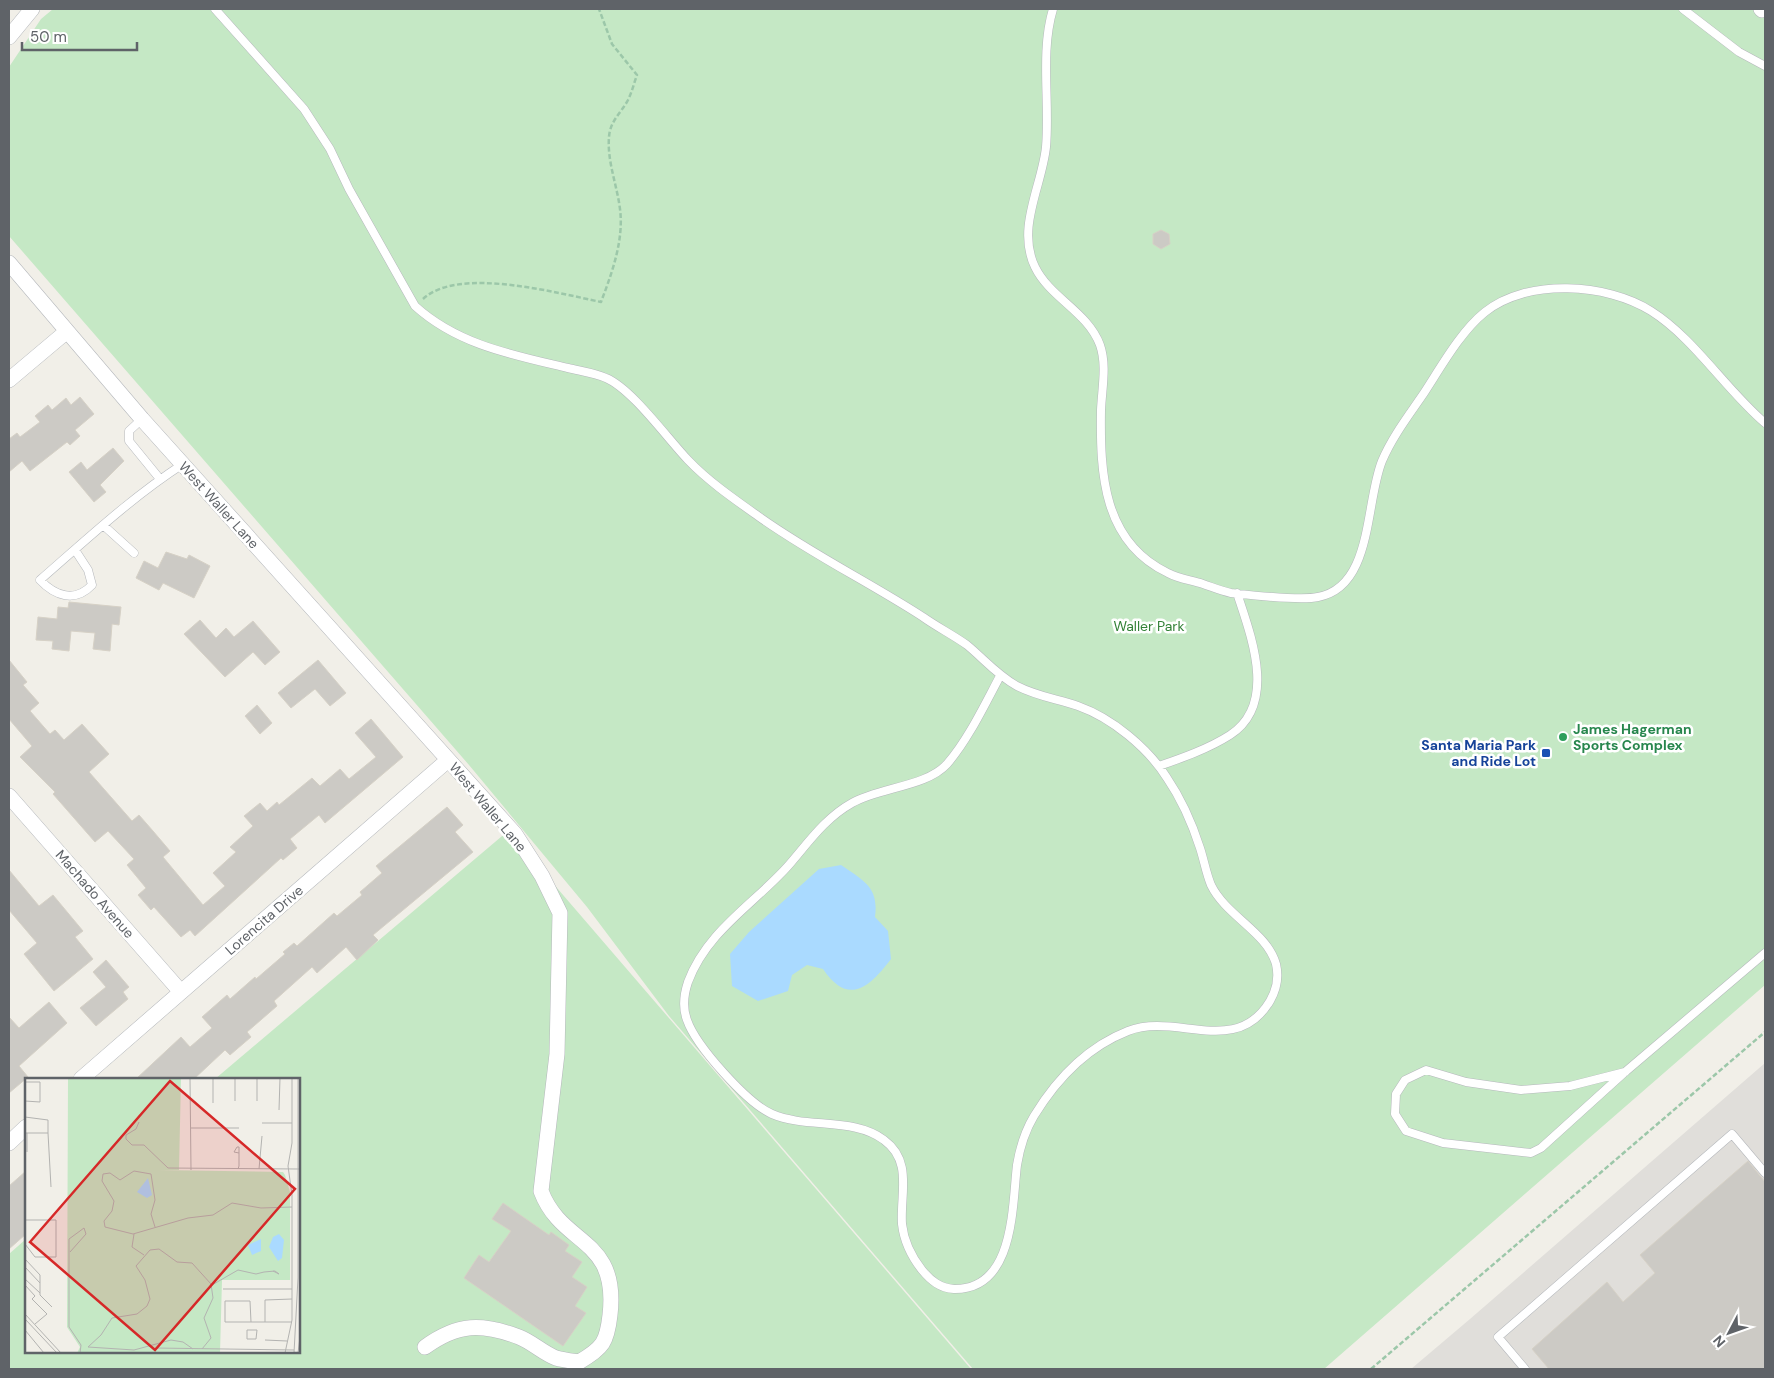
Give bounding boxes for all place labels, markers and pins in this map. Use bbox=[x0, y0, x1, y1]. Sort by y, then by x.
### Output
place label: James Hagerman Sports Complex bbox=[1573, 720, 1692, 754]
marker: James Hagerman Sports Complex bbox=[1557, 731, 1569, 743]
place label: Santa Maria Park and Ride Lot bbox=[1421, 736, 1536, 770]
marker: Santa Maria Park and Ride Lot bbox=[1540, 747, 1552, 759]

